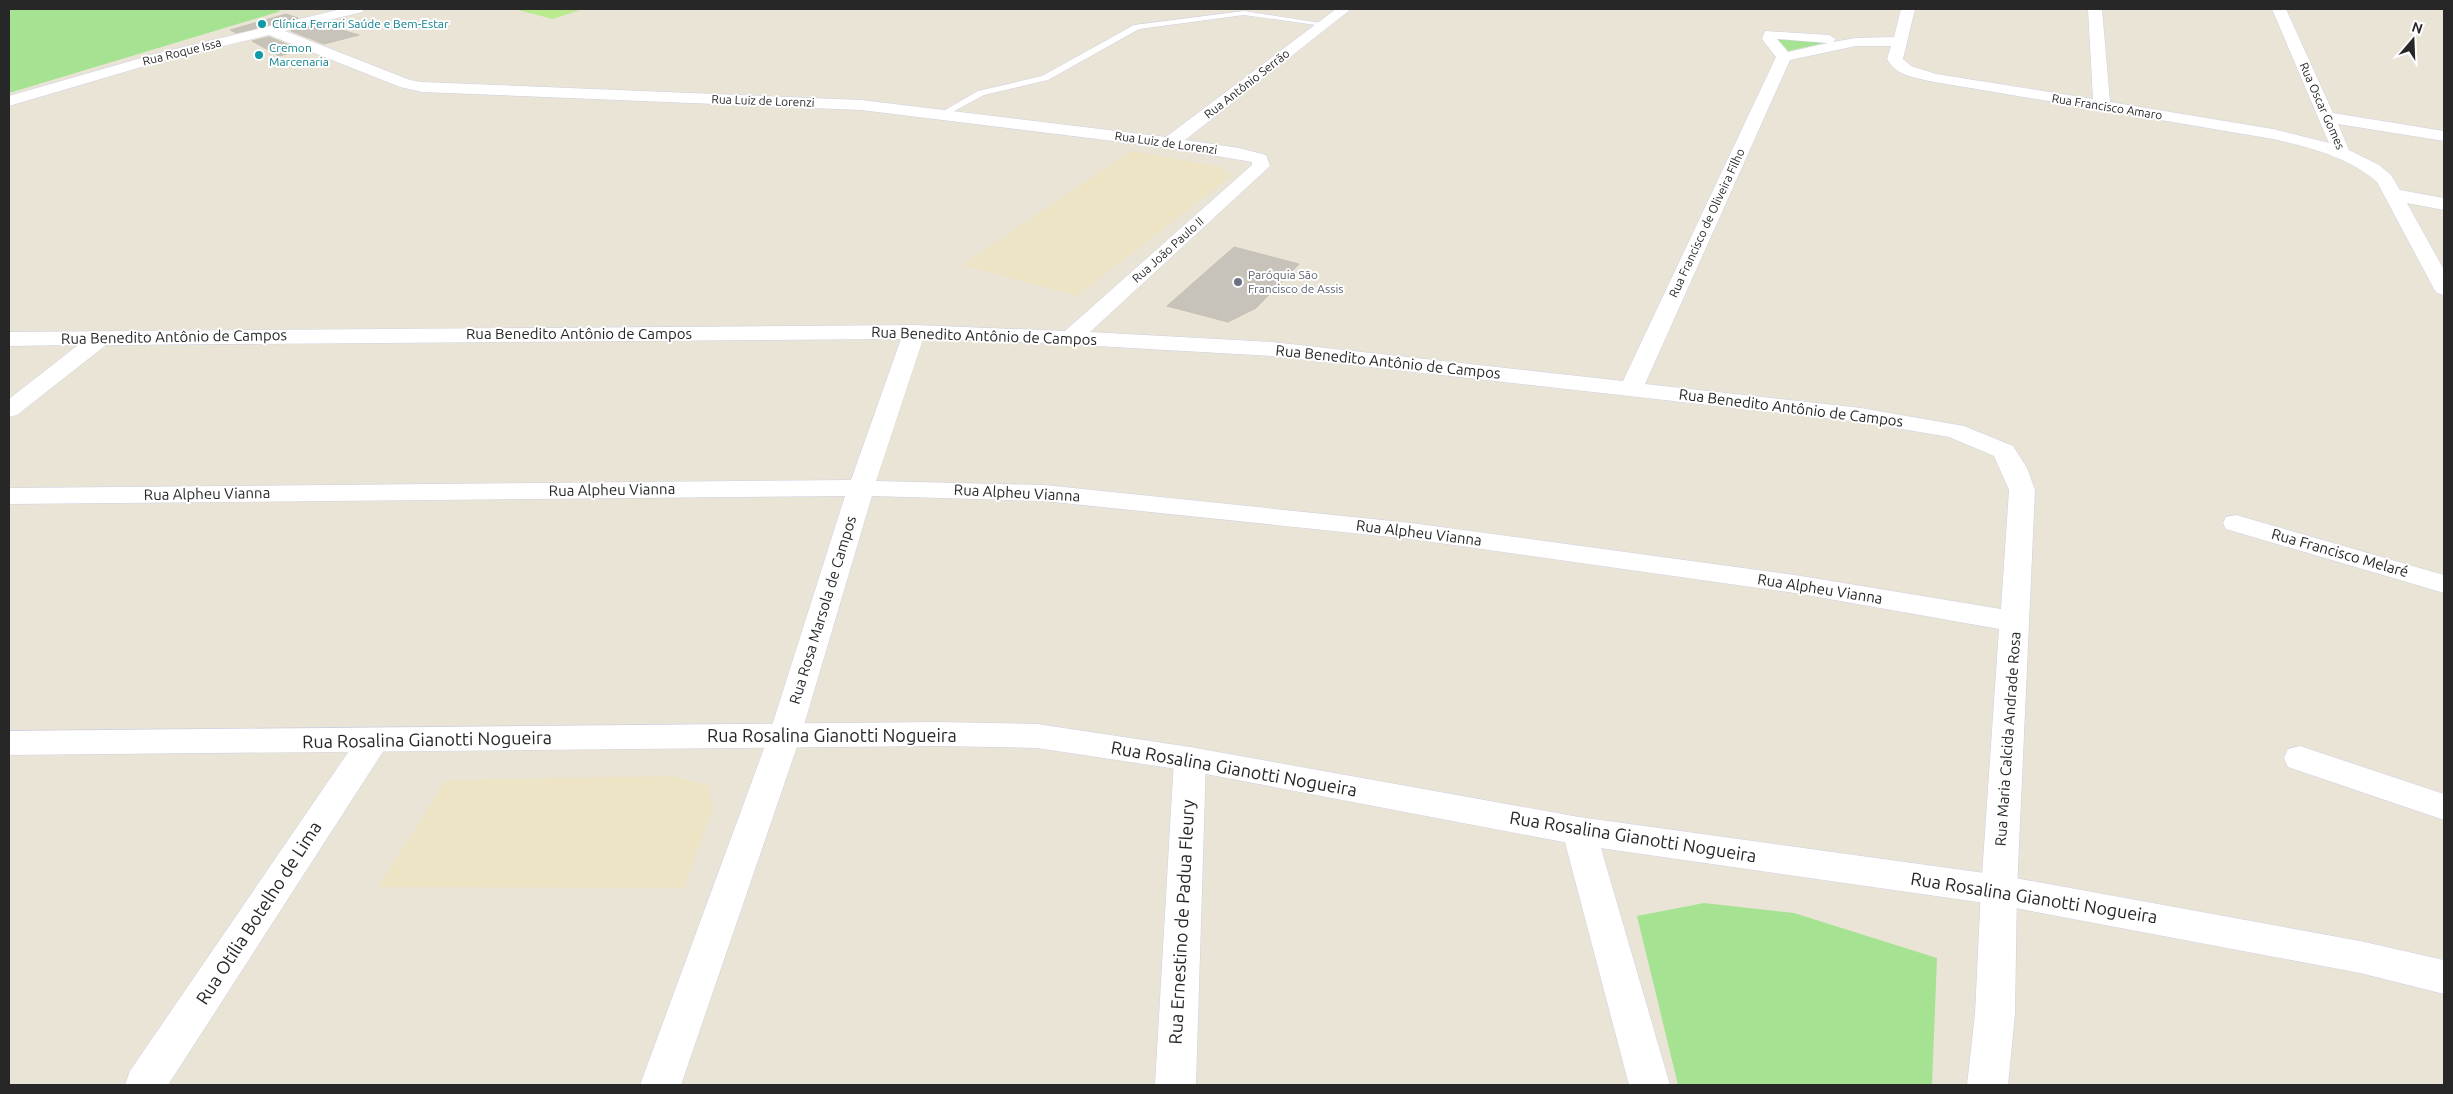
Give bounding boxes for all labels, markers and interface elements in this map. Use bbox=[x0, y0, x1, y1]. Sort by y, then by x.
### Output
north arrow bbox=[2388, 15, 2438, 65]
place label: Clínica Ferrari Saúde e Bem-Estar bbox=[272, 17, 449, 30]
marker: Clínica Ferrari Saúde e Bem-Estar bbox=[256, 18, 268, 30]
text: N bbox=[2410, 18, 2425, 37]
street label: Rua Roque Issa bbox=[141, 35, 223, 68]
place label: Cremon Marcenaria bbox=[269, 41, 329, 68]
street label: Rua Antônio Serrão bbox=[1202, 46, 1292, 121]
marker: Cremon Marcenaria bbox=[253, 49, 265, 61]
street label: Rua Oscar Gomes bbox=[2297, 60, 2347, 151]
street label: Rua Francisco Amaro bbox=[2051, 91, 2163, 122]
street label: Rua Luiz de Lorenzi bbox=[711, 92, 815, 109]
street label: Rua Luiz de Lorenzi bbox=[1114, 129, 1218, 156]
street label: Rua Francisco de Oliveira Filho bbox=[1666, 146, 1747, 299]
street label: Rua João Paulo II bbox=[1129, 214, 1206, 285]
place label: Paróquia São Francisco de Assis bbox=[1248, 268, 1344, 295]
marker: Paróquia São Francisco de Assis bbox=[1232, 276, 1244, 288]
street label: Rua Benedito Antônio de Campos bbox=[871, 323, 1097, 348]
street label: Rua Benedito Antônio de Campos bbox=[466, 325, 692, 342]
street label: Rua Benedito Antônio de Campos bbox=[61, 326, 287, 347]
street label: Rua Benedito Antônio de Campos bbox=[1275, 341, 1501, 382]
street label: Rua Benedito Antônio de Campos bbox=[1678, 385, 1904, 430]
street label: Rua Alpheu Vianna bbox=[549, 480, 675, 499]
street label: Rua Alpheu Vianna bbox=[953, 481, 1081, 504]
street label: Rua Alpheu Vianna bbox=[144, 484, 270, 503]
street label: Rua Rosa Marsola de Campos bbox=[786, 514, 859, 706]
street label: Rua Alpheu Vianna bbox=[1355, 516, 1483, 549]
street label: Rua Francisco Melaré bbox=[2270, 525, 2411, 580]
street label: Rua Alpheu Vianna bbox=[1756, 570, 1884, 607]
street label: Rua Maria Calcida Andrade Rosa bbox=[1992, 631, 2023, 847]
street label: Rua Rosalina Gianotti Nogueira bbox=[707, 725, 957, 745]
street label: Rua Rosalina Gianotti Nogueira bbox=[302, 727, 552, 751]
street label: Rua Rosalina Gianotti Nogueira bbox=[1109, 736, 1359, 800]
street label: Rua Ernestino de Padua Fleury bbox=[1165, 799, 1197, 1045]
street label: Rua Rosalina Gianotti Nogueira bbox=[1508, 807, 1758, 865]
street label: Rua Otília Botelho de Lima bbox=[191, 817, 325, 1008]
street label: Rua Rosalina Gianotti Nogueira bbox=[1909, 868, 2159, 926]

